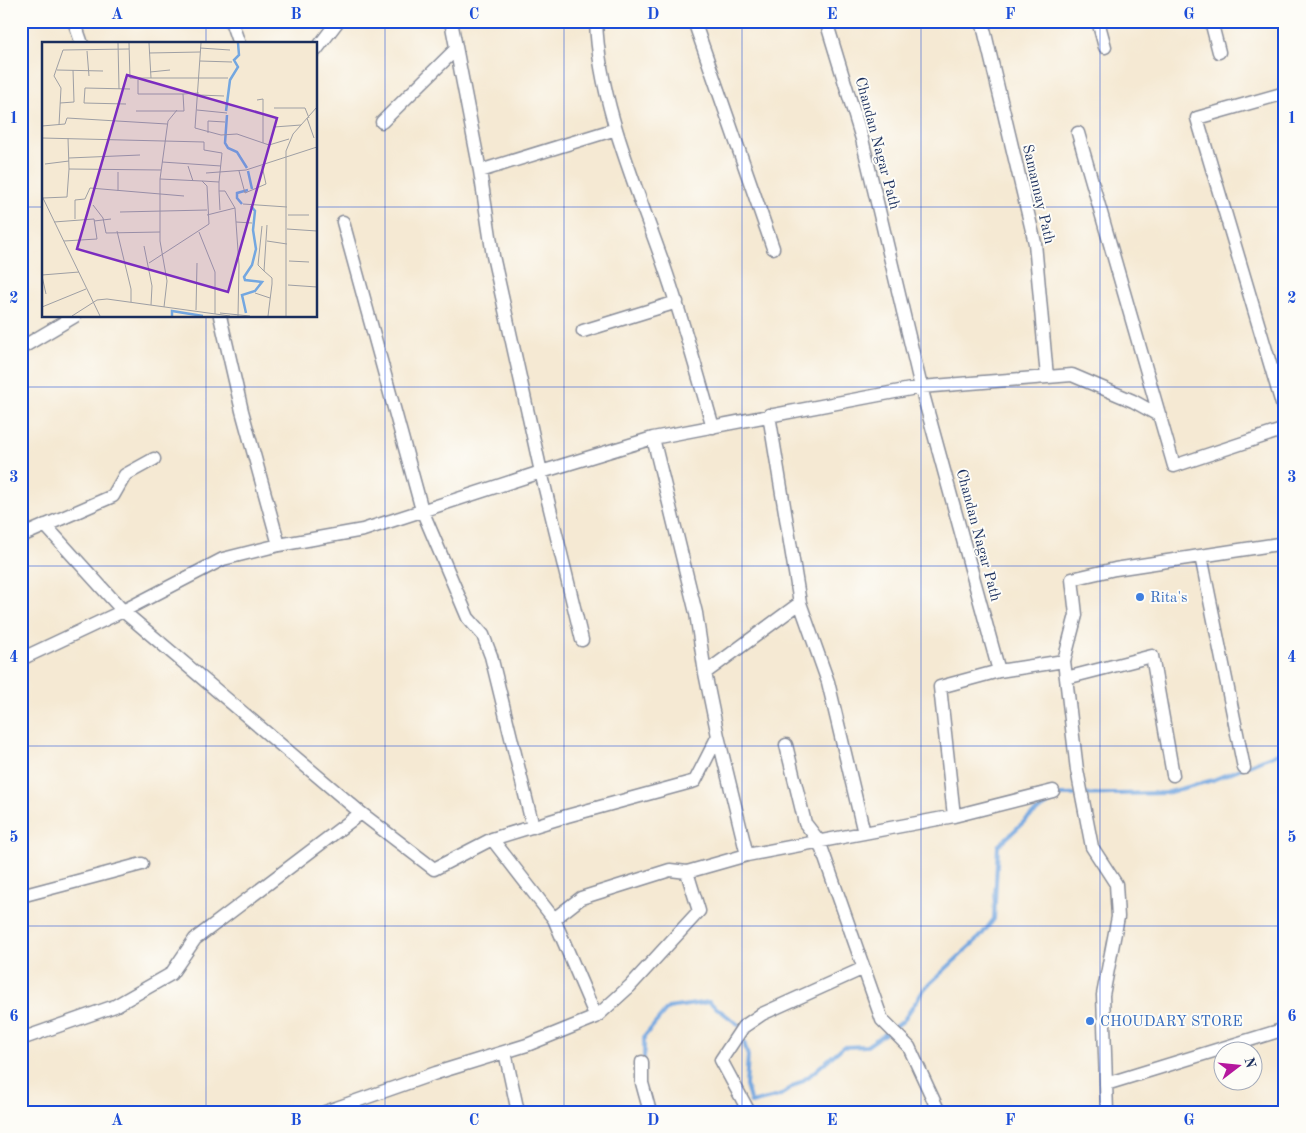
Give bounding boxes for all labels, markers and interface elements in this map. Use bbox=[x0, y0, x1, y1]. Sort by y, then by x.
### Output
text: A bbox=[111, 7, 123, 23]
text: B bbox=[290, 7, 302, 23]
text: C bbox=[469, 7, 479, 23]
text: D bbox=[647, 7, 659, 23]
text: E bbox=[826, 7, 838, 23]
text: F bbox=[1005, 7, 1016, 23]
text: G bbox=[1183, 7, 1195, 23]
inset map bbox=[42, 42, 318, 318]
street label: Chandan Nagar Path bbox=[852, 76, 901, 211]
text: 1 bbox=[9, 111, 19, 127]
text: 1 bbox=[1287, 111, 1297, 127]
street label: Samannay Path bbox=[1019, 143, 1056, 246]
text: 2 bbox=[9, 291, 19, 307]
text: 2 bbox=[1287, 291, 1297, 307]
street label: Chandan Nagar Path bbox=[953, 468, 1002, 603]
text: 3 bbox=[9, 470, 19, 486]
text: 3 bbox=[1287, 470, 1297, 486]
marker: Rita's bbox=[1134, 591, 1146, 603]
place label: Rita's bbox=[1150, 591, 1188, 606]
text: 4 bbox=[9, 650, 19, 666]
text: 4 bbox=[1287, 650, 1297, 666]
text: 5 bbox=[9, 830, 19, 846]
text: 5 bbox=[1287, 830, 1297, 846]
text: 6 bbox=[9, 1009, 19, 1025]
text: 6 bbox=[1287, 1009, 1297, 1025]
marker: CHOUDARY STORE bbox=[1084, 1015, 1096, 1027]
place label: CHOUDARY STORE bbox=[1100, 1015, 1243, 1030]
north arrow bbox=[1214, 1040, 1264, 1090]
text: N bbox=[1241, 1056, 1258, 1070]
text: A bbox=[111, 1113, 123, 1129]
text: B bbox=[290, 1113, 302, 1129]
text: C bbox=[469, 1113, 479, 1129]
text: D bbox=[647, 1113, 659, 1129]
text: E bbox=[826, 1113, 838, 1129]
text: F bbox=[1005, 1113, 1016, 1129]
text: G bbox=[1183, 1113, 1195, 1129]

